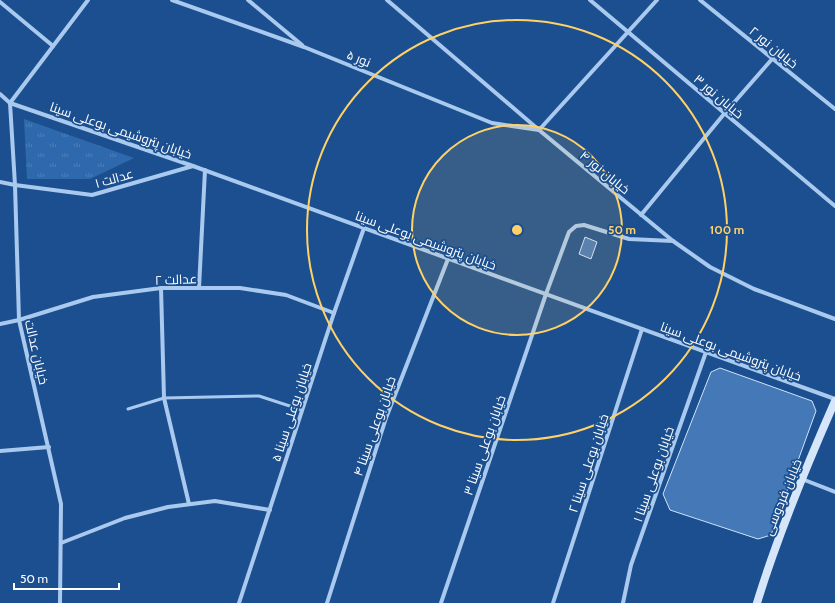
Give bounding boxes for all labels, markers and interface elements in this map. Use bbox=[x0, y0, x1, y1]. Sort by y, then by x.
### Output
street label: خیابان نور ۲ bbox=[746, 23, 802, 71]
street label: نور ۵ bbox=[345, 46, 373, 70]
street label: خیابان نور ۳ bbox=[691, 71, 747, 121]
street label: خیابان پتروشیمی بوعلی سینا bbox=[47, 98, 194, 164]
street label: خیابان نور ۴ bbox=[577, 147, 633, 197]
street label: عدالت ۱ bbox=[93, 165, 135, 191]
street label: خیابان پتروشیمی بوعلی سینا bbox=[353, 207, 499, 275]
text: 50 m bbox=[608, 222, 636, 237]
text: 100 m bbox=[710, 222, 744, 237]
centre of rings bbox=[510, 223, 524, 237]
street label: عدالت ۲ bbox=[155, 270, 197, 288]
street label: خیابان عدالت bbox=[22, 318, 52, 386]
street label: خیابان پتروشیمی بوعلی سینا bbox=[658, 318, 804, 386]
street label: خیابان بوعلی سینا ۵ bbox=[267, 360, 315, 464]
street label: خیابان بوعلی سینا ۴ bbox=[349, 374, 399, 478]
street label: خیابان بوعلی سینا ۳ bbox=[459, 393, 509, 497]
street label: خیابان بوعلی سینا ۲ bbox=[564, 412, 612, 514]
street label: خیابان بوعلی سینا ۱ bbox=[629, 424, 677, 524]
street label: خیابان فردوسی bbox=[759, 456, 805, 538]
scale bar bbox=[14, 565, 119, 591]
text: 50 m bbox=[20, 571, 48, 586]

